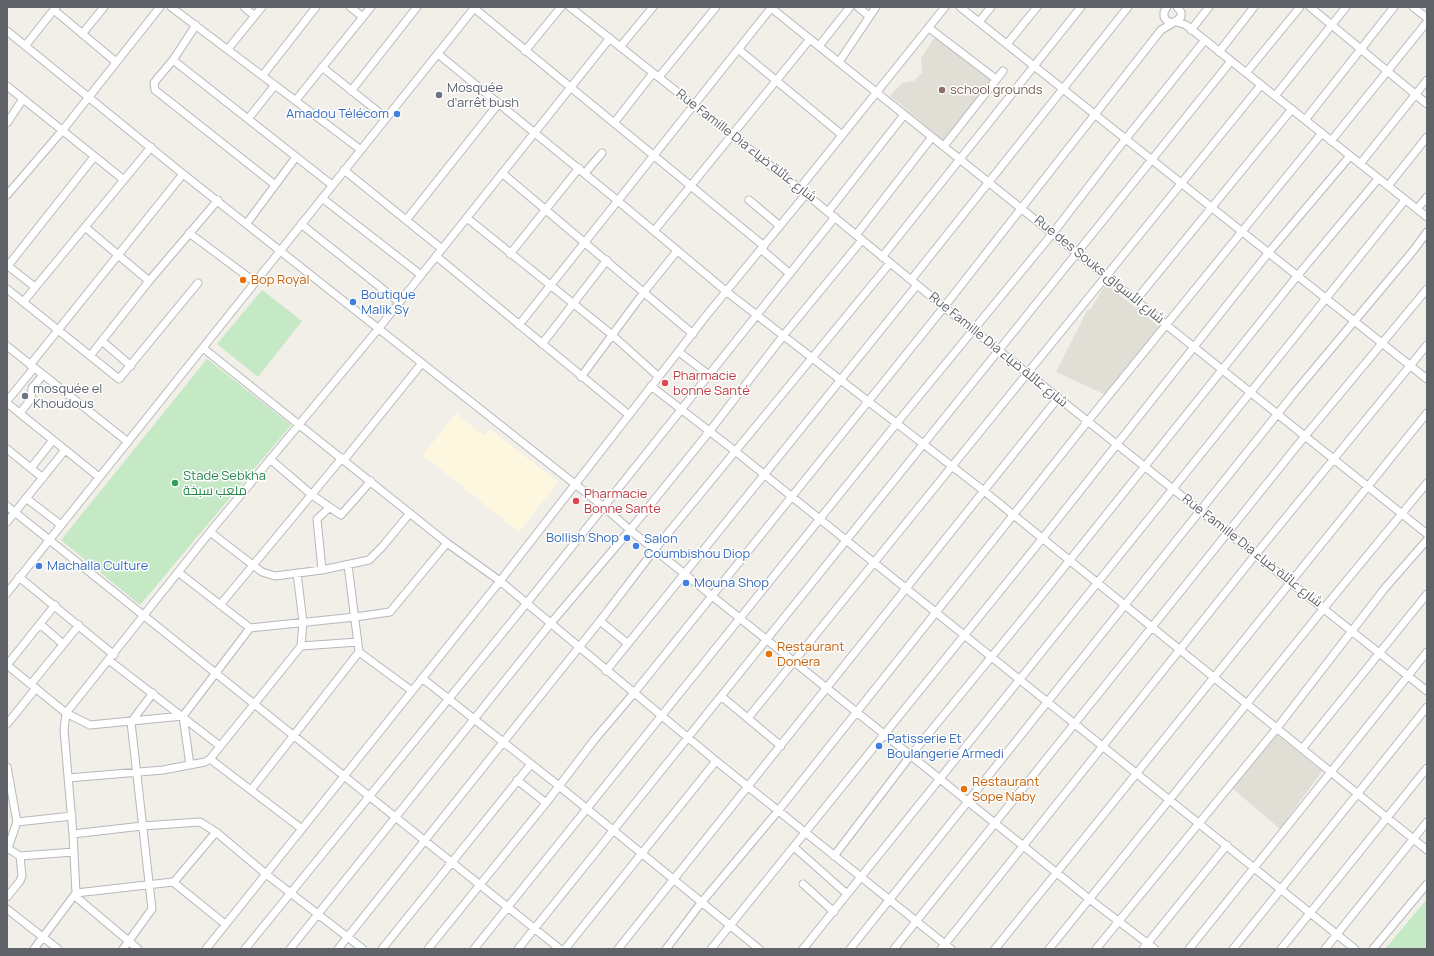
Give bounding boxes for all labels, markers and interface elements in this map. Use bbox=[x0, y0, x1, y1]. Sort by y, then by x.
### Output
place label: Mosquée d'arrêt bush bbox=[447, 80, 519, 111]
place label: school grounds bbox=[950, 82, 1043, 98]
marker: school grounds bbox=[937, 85, 947, 95]
street label: Rue Famille Dia شارع عائلة ضياء bbox=[673, 86, 819, 206]
marker: Mosquée d'arrêt bush bbox=[434, 90, 444, 100]
place label: Amadou Télécom bbox=[286, 106, 389, 122]
marker: Amadou Télécom bbox=[392, 109, 402, 119]
street label: Rue des Souks شارع الأسواق bbox=[1031, 213, 1167, 327]
place label: Bop Royal bbox=[251, 272, 309, 288]
marker: Bop Royal bbox=[238, 275, 248, 285]
place label: Boutique Malik Sy bbox=[361, 287, 416, 318]
street label: Rue Famille Dia شارع عائلة ضياء bbox=[926, 289, 1070, 411]
marker: Boutique Malik Sy bbox=[348, 297, 358, 307]
place label: Pharmacie bonne Santé bbox=[673, 368, 750, 399]
marker: Pharmacie bonne Santé bbox=[660, 378, 670, 388]
place label: mosquée el Khoudous bbox=[33, 381, 102, 412]
marker: mosquée el Khoudous bbox=[20, 391, 30, 401]
place label: Stade Sebkha ملعب سبخة bbox=[183, 468, 266, 499]
marker: Stade Sebkha ملعب سبخة bbox=[170, 478, 180, 488]
place label: Pharmacie Bonne Sante bbox=[584, 486, 661, 517]
street label: Rue Famille Dia شارع عائلة ضياء bbox=[1179, 491, 1325, 611]
marker: Pharmacie Bonne Sante bbox=[571, 496, 581, 506]
place label: Bollish Shop bbox=[546, 530, 619, 546]
place label: Salon Coumbishou Diop bbox=[644, 531, 750, 562]
marker: Bollish Shop bbox=[622, 533, 632, 543]
marker: Salon Coumbishou Diop bbox=[631, 541, 641, 551]
place label: Machalla Culture bbox=[47, 558, 148, 574]
marker: Machalla Culture bbox=[34, 561, 44, 571]
place label: Mouna Shop bbox=[694, 575, 769, 591]
marker: Mouna Shop bbox=[681, 578, 691, 588]
place label: Restaurant Donera bbox=[777, 639, 844, 670]
marker: Restaurant Donera bbox=[764, 649, 774, 659]
place label: Patisserie Et Boulangerie Armedi bbox=[887, 731, 1004, 762]
marker: Patisserie Et Boulangerie Armedi bbox=[874, 741, 884, 751]
place label: Restaurant Sope Naby bbox=[972, 774, 1039, 805]
marker: Restaurant Sope Naby bbox=[959, 784, 969, 794]

